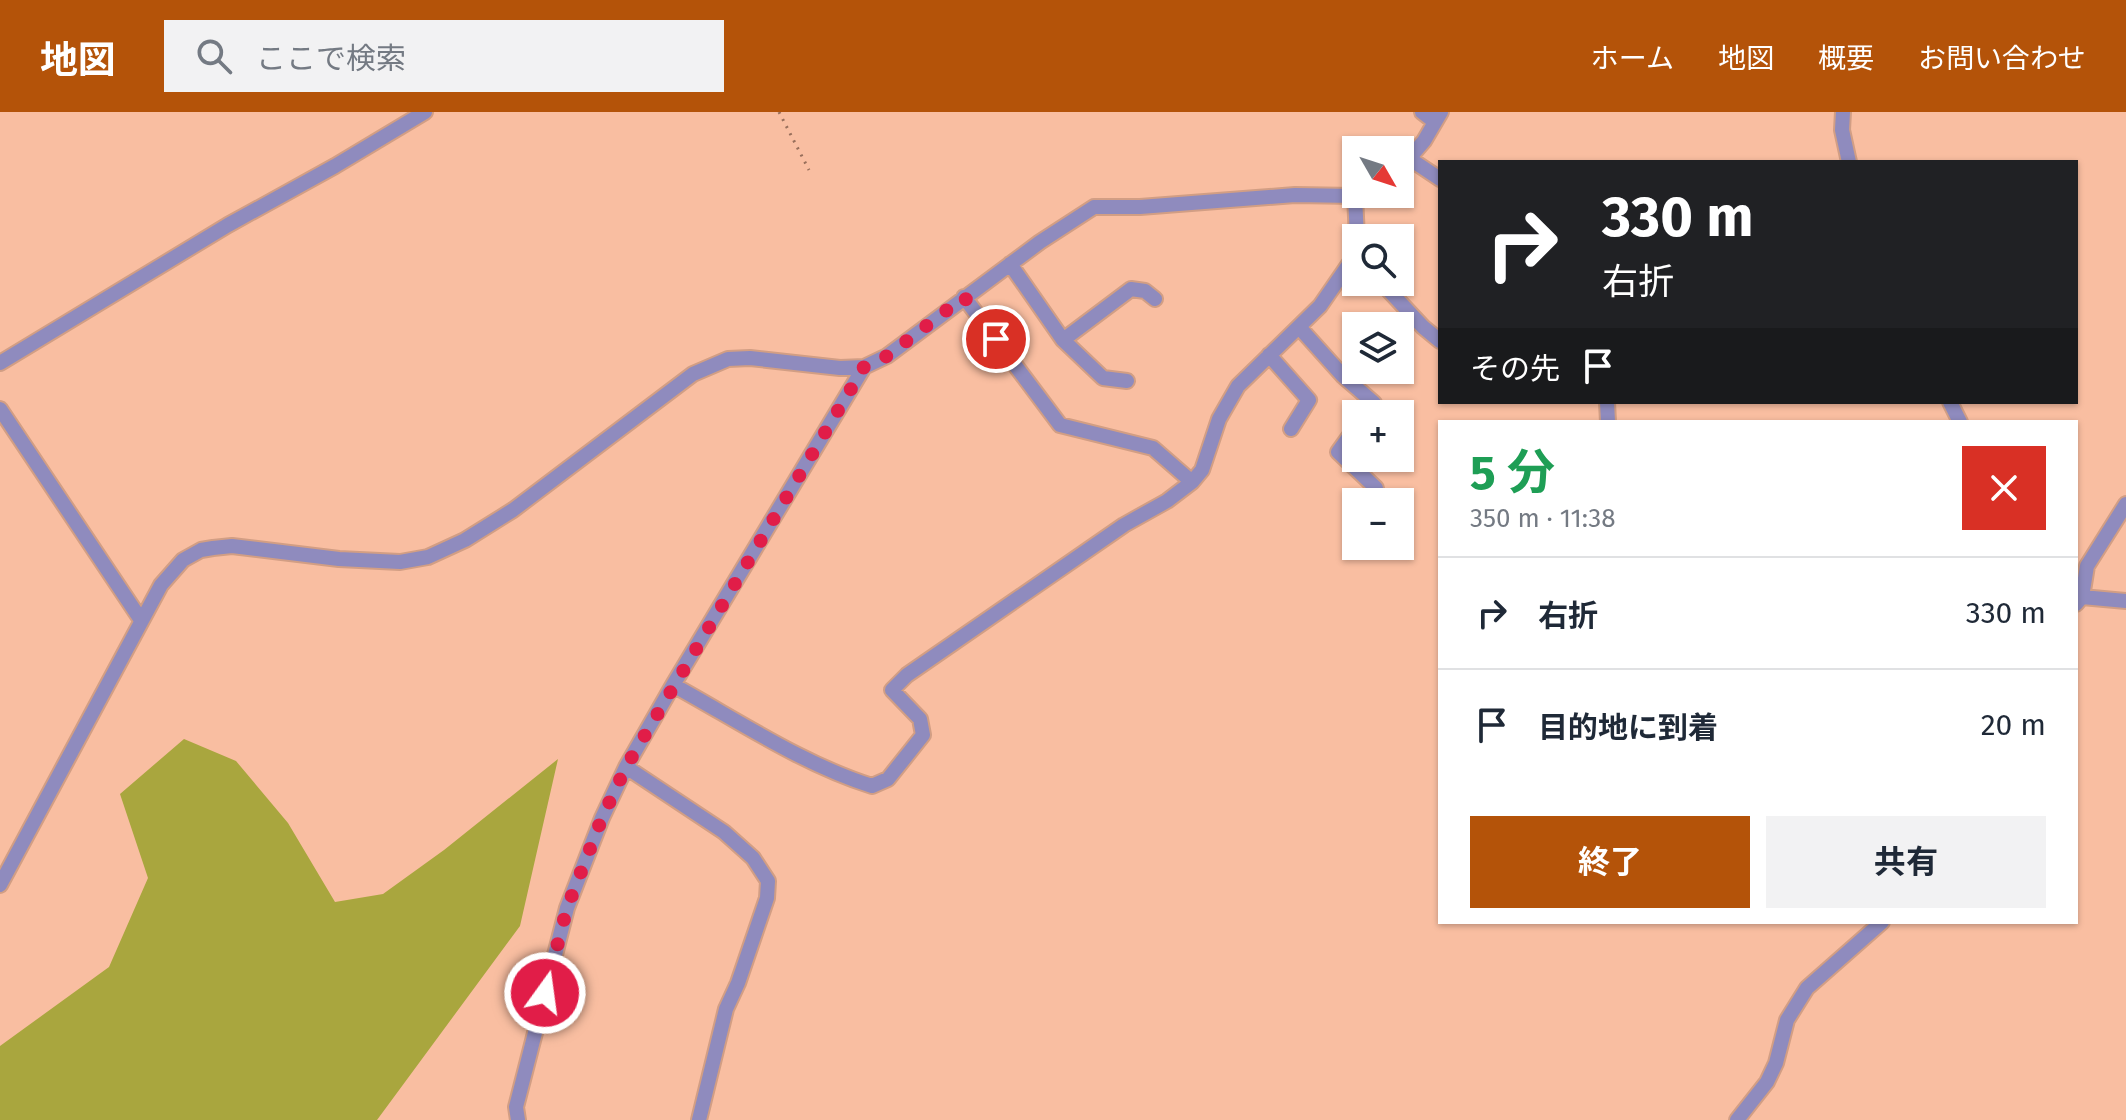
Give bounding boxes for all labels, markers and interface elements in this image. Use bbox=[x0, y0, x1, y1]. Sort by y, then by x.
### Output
search box bbox=[164, 20, 724, 92]
icon: search bbox=[192, 34, 236, 78]
text: 地図 bbox=[40, 37, 116, 83]
text: ここで検索 bbox=[256, 41, 406, 77]
text: ホーム bbox=[1591, 42, 1674, 75]
text: 地図 bbox=[1718, 42, 1774, 75]
text: 概要 bbox=[1818, 42, 1874, 75]
text: お問い合わせ bbox=[1918, 42, 2086, 75]
north arrow bbox=[1342, 136, 1414, 208]
map controls bbox=[1342, 136, 1414, 560]
text: 330 m bbox=[1602, 184, 1754, 251]
icon: right bbox=[1470, 192, 1574, 296]
button: search bbox=[1342, 224, 1414, 296]
text: 右折 bbox=[1602, 260, 1674, 304]
pin bbox=[962, 305, 1030, 373]
button: layers bbox=[1342, 312, 1414, 384]
icon: arrive bbox=[974, 317, 1018, 361]
icon: arrive bbox=[1576, 344, 1620, 388]
text: その先 bbox=[1470, 351, 1560, 387]
button: + bbox=[1342, 400, 1414, 472]
text: 5 分 bbox=[1470, 444, 1555, 502]
button: close bbox=[1962, 446, 2046, 530]
button: − bbox=[1342, 488, 1414, 560]
text: 350 m · 11:38 bbox=[1470, 503, 1616, 534]
icon: right bbox=[1470, 591, 1514, 635]
text: 330 m bbox=[1966, 595, 2046, 631]
text: 右折 bbox=[1538, 598, 1598, 634]
icon: arrive bbox=[1470, 703, 1514, 747]
text: 20 m bbox=[1981, 707, 2046, 743]
text: 目的地に到着 bbox=[1538, 710, 1718, 746]
button: 終了 bbox=[1470, 816, 1750, 908]
button: 共有 bbox=[1766, 816, 2046, 908]
position arrow bbox=[503, 951, 587, 1035]

